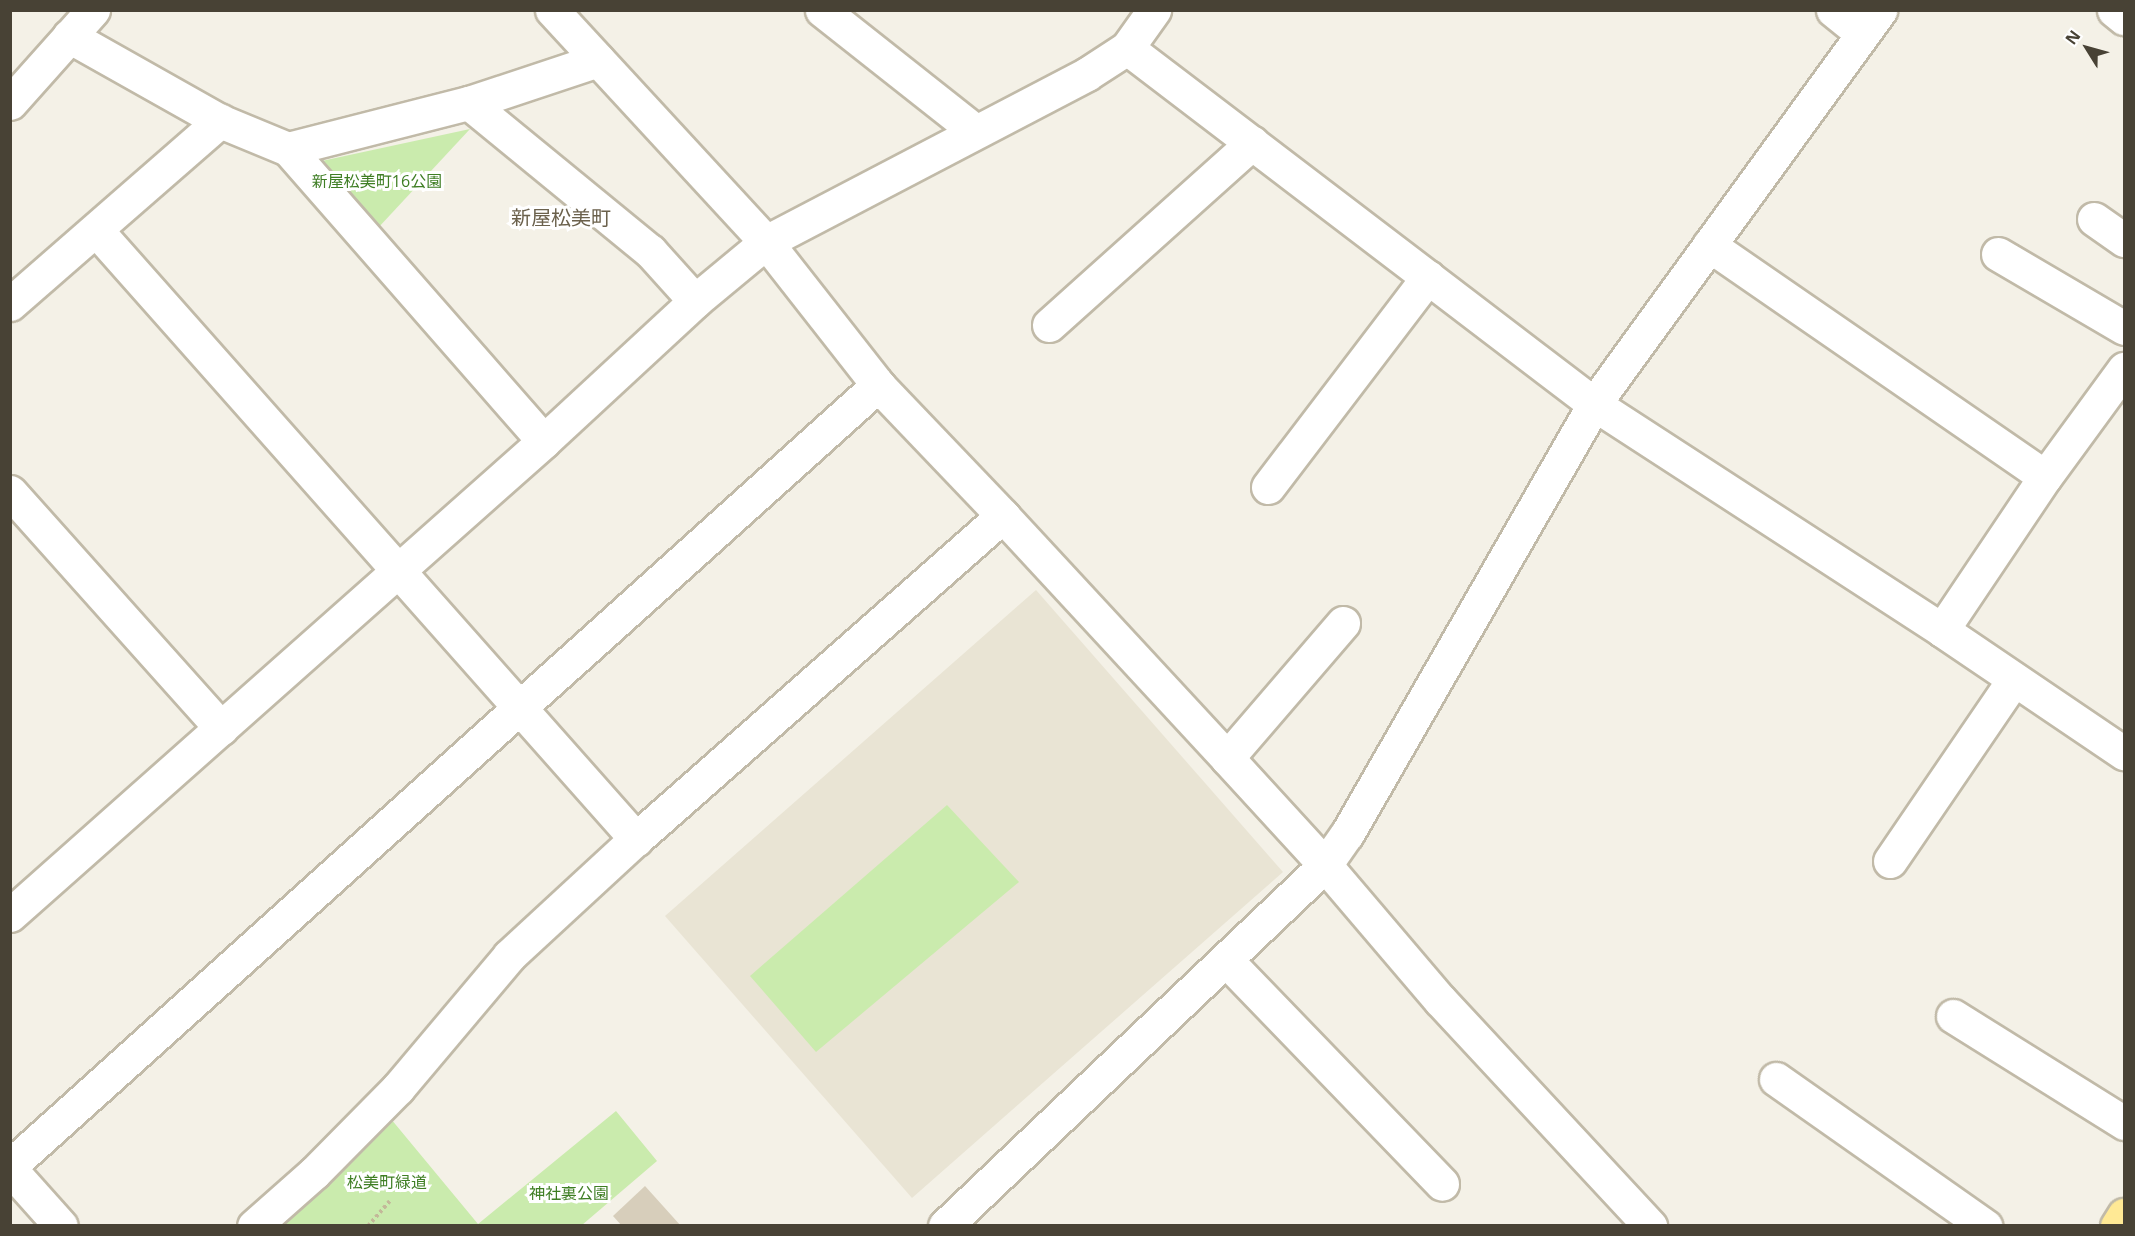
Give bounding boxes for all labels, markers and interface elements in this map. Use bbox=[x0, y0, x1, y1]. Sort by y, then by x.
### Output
north arrow bbox=[2057, 18, 2117, 78]
text: N bbox=[2060, 25, 2085, 49]
park label: 新屋松美町16公園 bbox=[312, 171, 442, 191]
district label: 新屋松美町 bbox=[511, 205, 611, 229]
park label: 松美町緑道 bbox=[347, 1172, 427, 1192]
park label: 神社裏公園 bbox=[529, 1183, 609, 1203]

